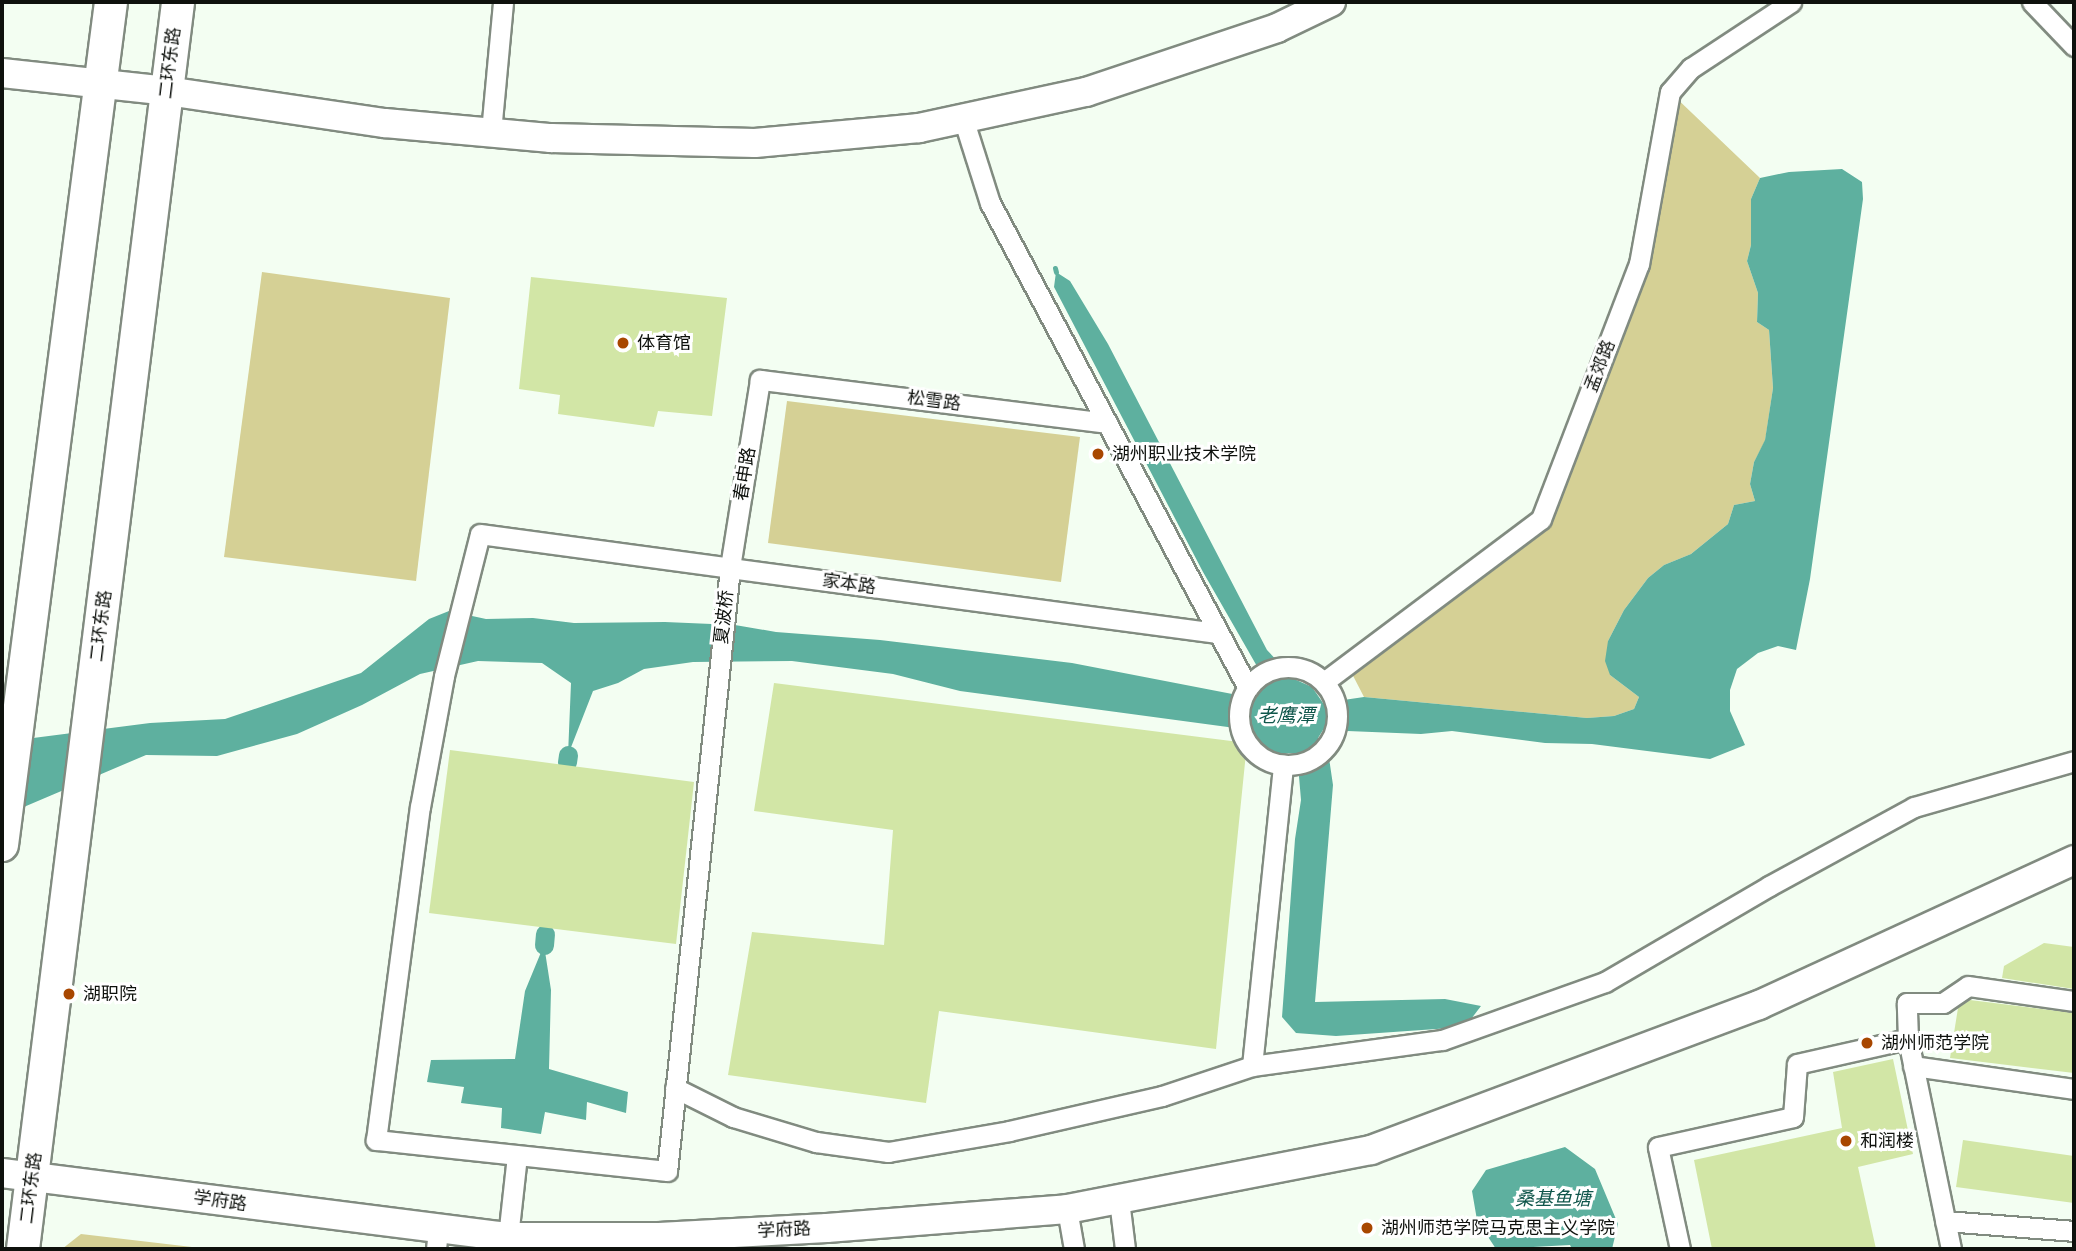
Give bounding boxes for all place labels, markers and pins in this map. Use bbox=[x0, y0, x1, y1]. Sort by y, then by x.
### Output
place label: 体育馆 bbox=[637, 332, 691, 354]
marker: 体育馆 bbox=[615, 335, 631, 351]
place label: 湖州职业技术学院 bbox=[1112, 443, 1256, 465]
marker: 湖州职业技术学院 bbox=[1090, 446, 1106, 462]
place label: 湖职院 bbox=[83, 983, 137, 1005]
marker: 湖职院 bbox=[61, 986, 77, 1002]
place label: 湖州师范学院 bbox=[1881, 1032, 1989, 1054]
marker: 湖州师范学院 bbox=[1859, 1035, 1875, 1051]
place label: 和润楼 bbox=[1860, 1130, 1914, 1152]
marker: 和润楼 bbox=[1838, 1133, 1854, 1149]
place label: 湖州师范学院马克思主义学院 bbox=[1381, 1217, 1615, 1239]
marker: 湖州师范学院马克思主义学院 bbox=[1359, 1220, 1375, 1236]

